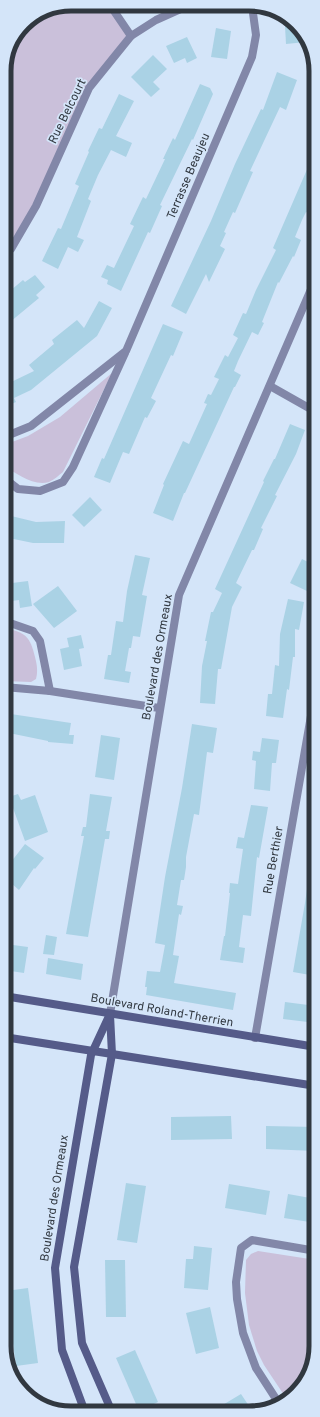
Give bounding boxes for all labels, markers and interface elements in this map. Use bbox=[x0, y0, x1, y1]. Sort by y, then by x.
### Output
street label: Rue Belcourt bbox=[45, 76, 91, 147]
street label: Terrasse Beaujeu bbox=[164, 131, 214, 222]
street label: Boulevard des Ormeaux bbox=[139, 593, 177, 722]
street label: Rue Berthier bbox=[260, 825, 288, 895]
street label: Boulevard Roland-Therrien bbox=[89, 991, 235, 1031]
street label: Boulevard des Ormeaux bbox=[37, 1134, 73, 1263]

